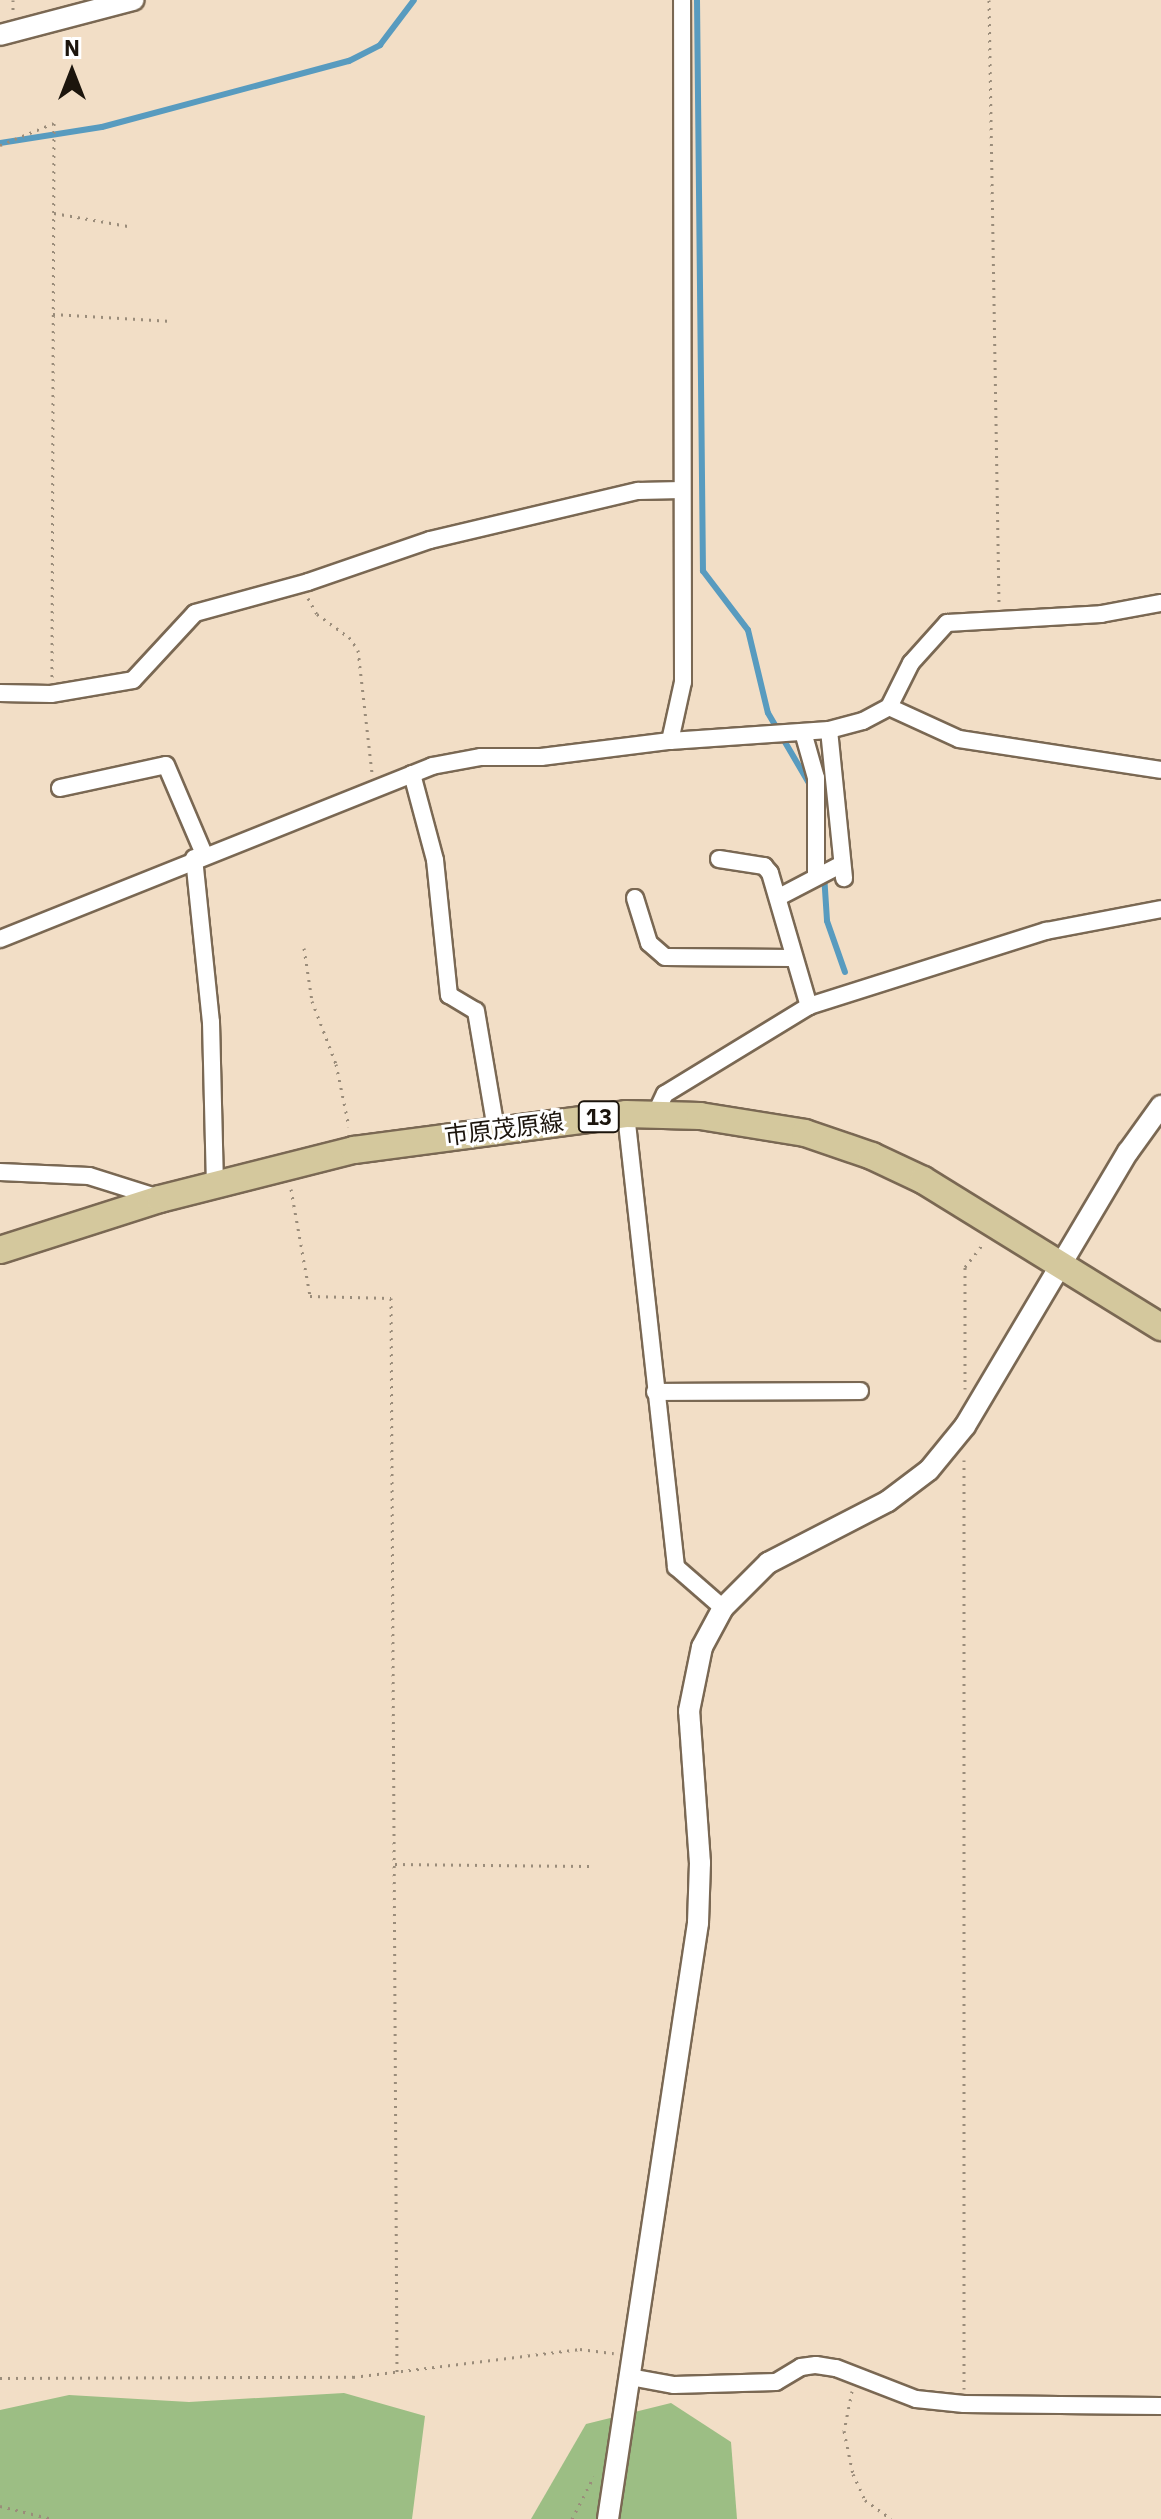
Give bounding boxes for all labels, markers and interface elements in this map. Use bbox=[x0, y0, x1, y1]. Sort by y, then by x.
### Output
north arrow bbox=[32, 32, 112, 112]
text: N bbox=[64, 33, 80, 62]
road number: 13 bbox=[577, 1099, 621, 1135]
street label: 市原茂原線 bbox=[443, 1107, 565, 1151]

